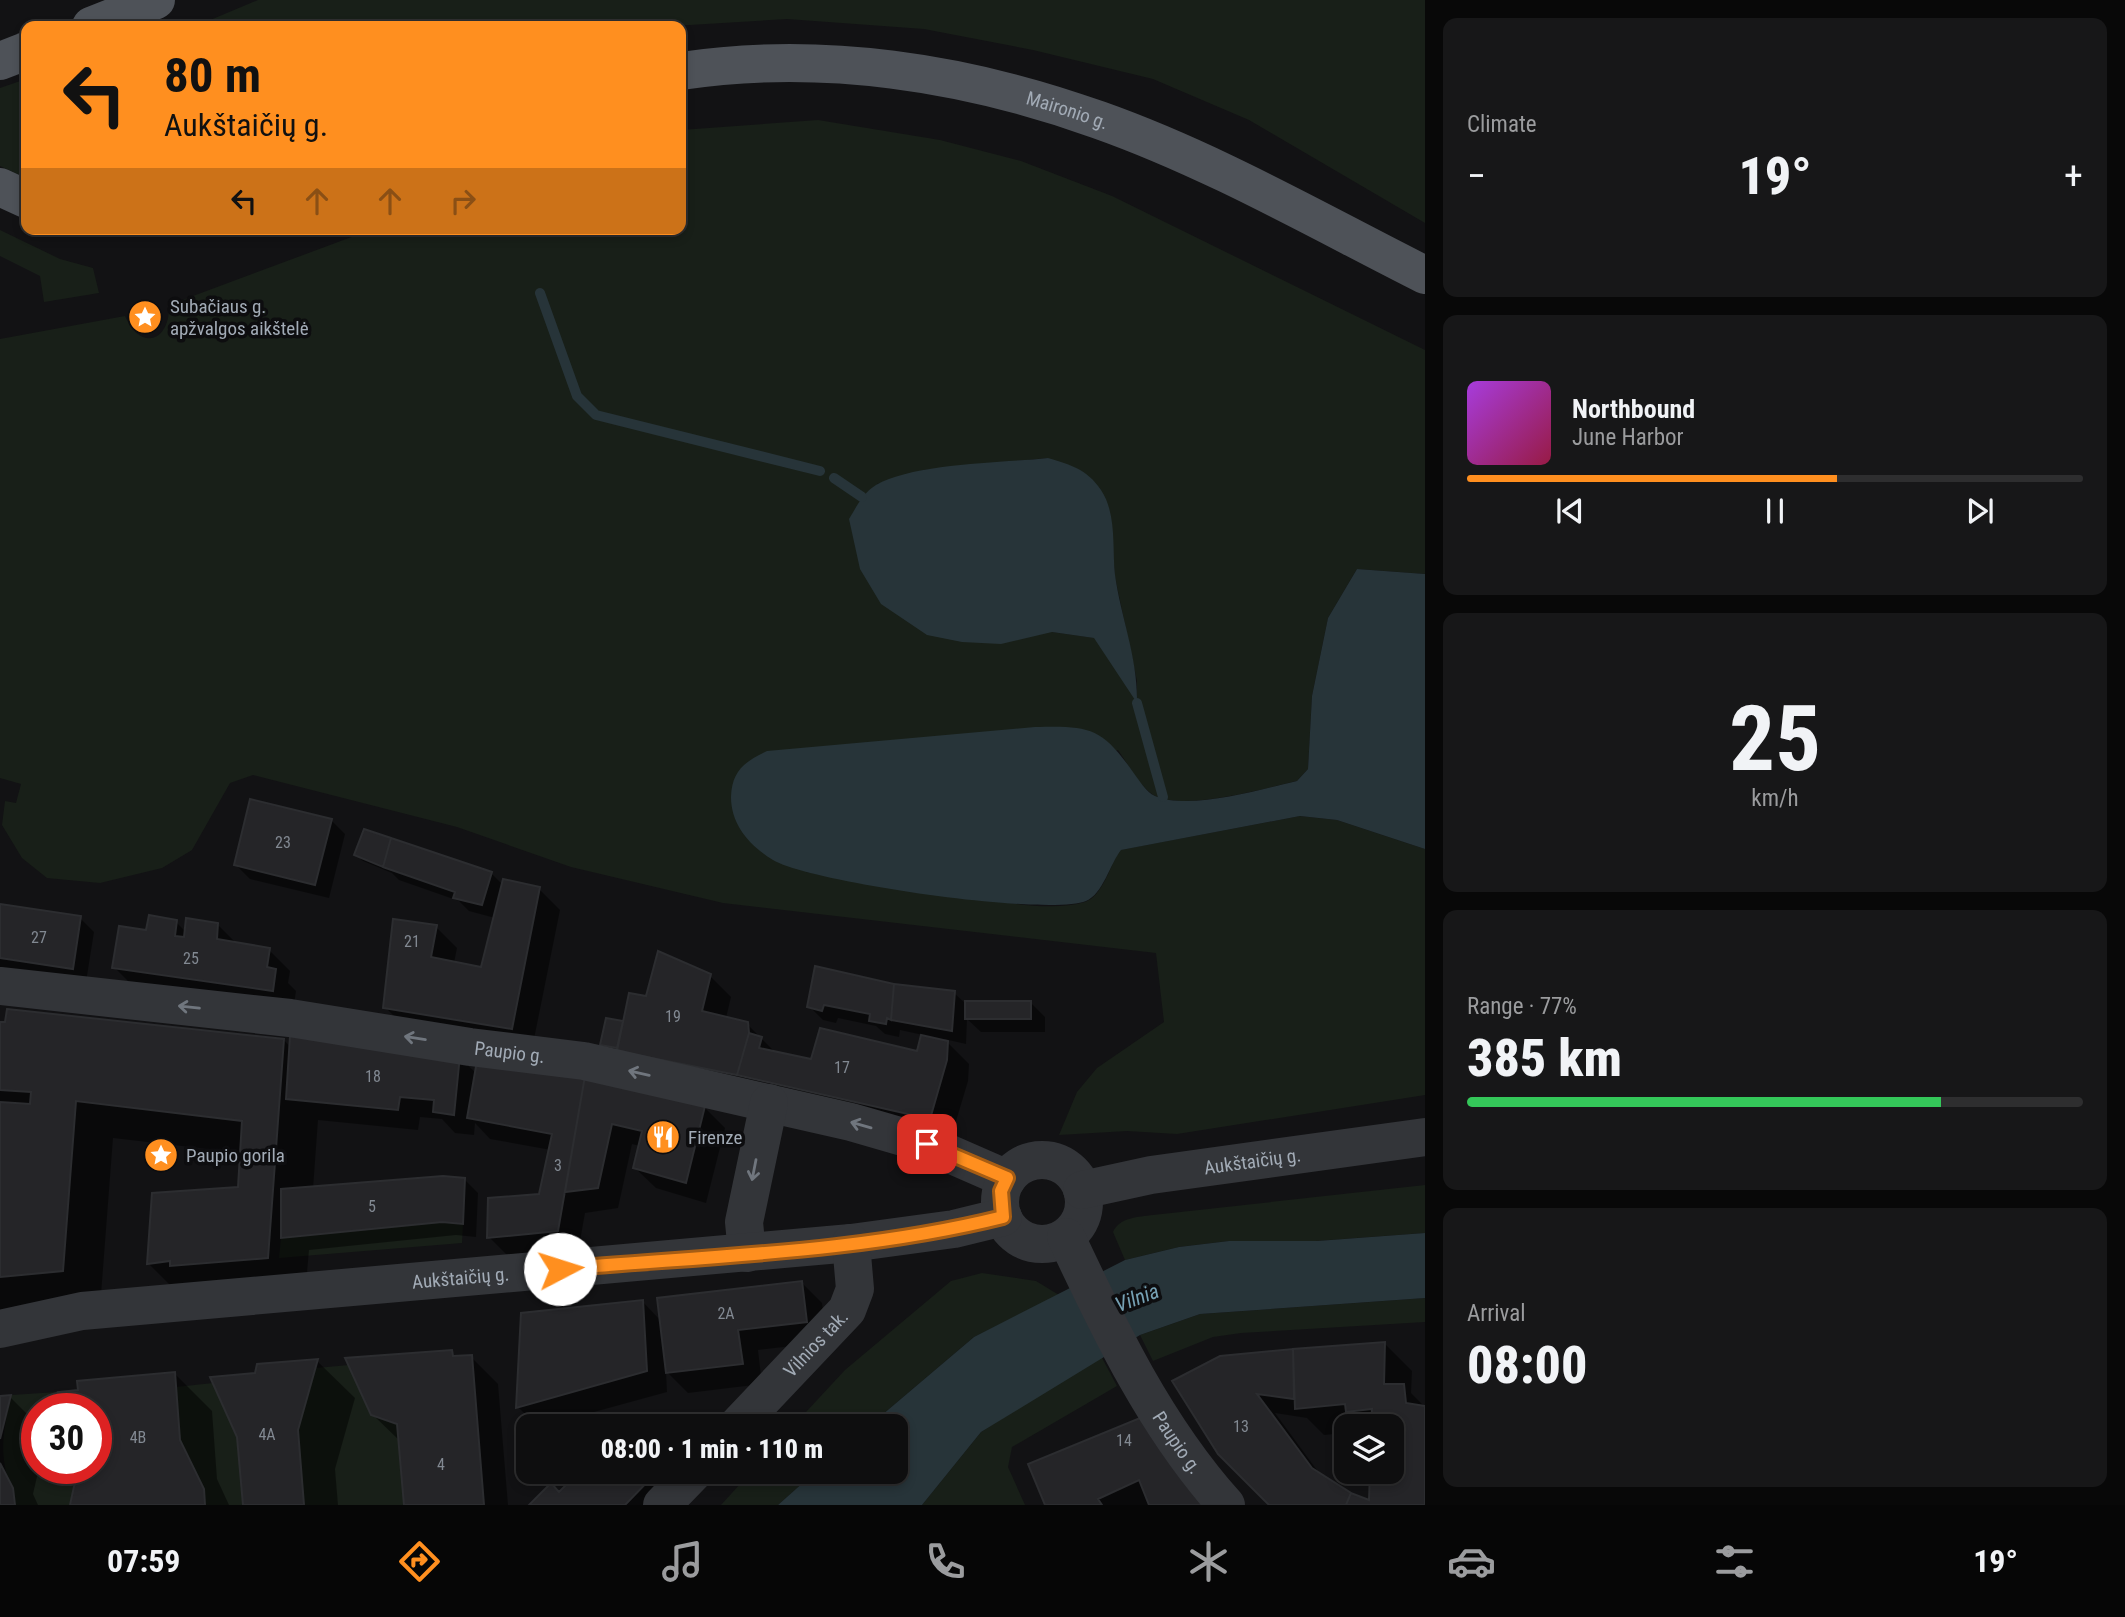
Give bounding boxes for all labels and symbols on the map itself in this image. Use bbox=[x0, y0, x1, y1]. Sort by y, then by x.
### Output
street label: Maironio g. bbox=[1024, 86, 1112, 134]
place label: Subačiaus g. apžvalgos aikštelė bbox=[170, 295, 309, 340]
place icon: Subačiaus g. apžvalgos aikštelė bbox=[126, 298, 164, 336]
house number: 23 bbox=[275, 833, 291, 852]
house number: 27 bbox=[31, 928, 47, 947]
house number: 21 bbox=[404, 932, 420, 951]
house number: 25 bbox=[183, 949, 199, 968]
one-way arrow bbox=[179, 1000, 201, 1013]
house number: 19 bbox=[665, 1007, 681, 1026]
one-way arrow bbox=[404, 1031, 427, 1044]
street label: Paupio g. bbox=[473, 1036, 546, 1068]
house number: 17 bbox=[834, 1058, 850, 1077]
one-way arrow bbox=[628, 1066, 651, 1080]
house number: 18 bbox=[365, 1067, 381, 1086]
pin bbox=[897, 1114, 957, 1174]
restaurant icon: Firenze bbox=[644, 1118, 682, 1156]
one-way arrow bbox=[850, 1118, 873, 1131]
place label: Firenze bbox=[688, 1126, 742, 1149]
place icon: Paupio gorila bbox=[142, 1136, 180, 1174]
street label: Aukštaičių g. bbox=[1203, 1143, 1302, 1179]
place label: Paupio gorila bbox=[186, 1144, 285, 1167]
house number: 3 bbox=[554, 1156, 562, 1175]
one-way arrow bbox=[747, 1158, 760, 1181]
house number: 5 bbox=[368, 1197, 376, 1216]
position arrow bbox=[523, 1232, 597, 1306]
street label: Aukštaičių g. bbox=[411, 1262, 510, 1293]
water label: Vilnia bbox=[1112, 1279, 1162, 1317]
house number: 2A bbox=[717, 1304, 735, 1323]
street label: Vilnios tak. bbox=[778, 1305, 853, 1382]
speed limit sign: 30 bbox=[21, 1393, 112, 1484]
street label: Paupio g. bbox=[1148, 1407, 1207, 1478]
house number: 13 bbox=[1233, 1417, 1249, 1436]
house number: 4A bbox=[258, 1425, 276, 1444]
house number: 4B bbox=[130, 1428, 146, 1447]
house number: 14 bbox=[1116, 1431, 1132, 1450]
house number: 4 bbox=[437, 1455, 445, 1474]

